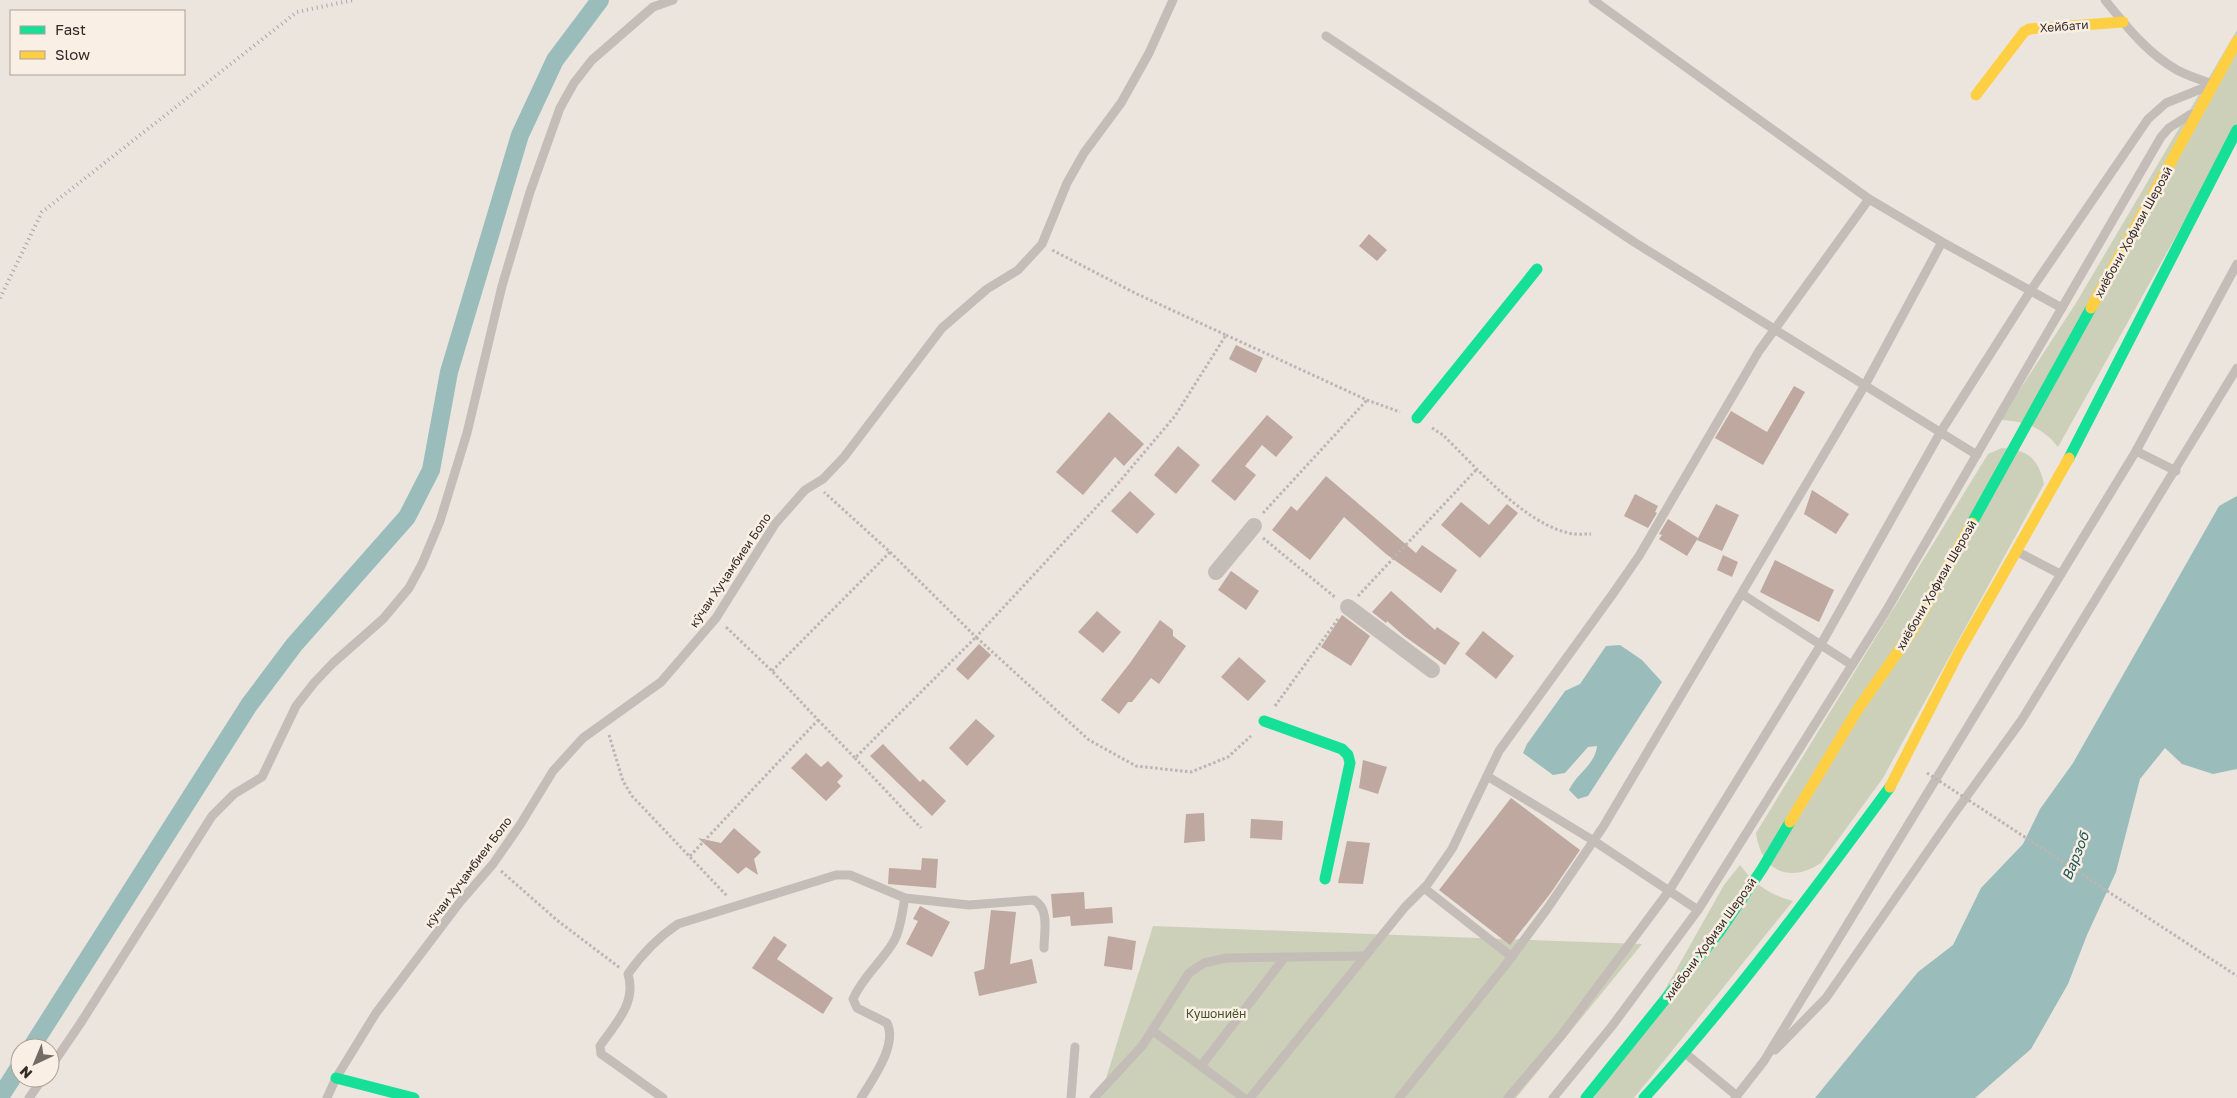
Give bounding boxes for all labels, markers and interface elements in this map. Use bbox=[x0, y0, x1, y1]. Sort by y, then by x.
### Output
legend bbox=[10, 10, 185, 75]
street label: Хейбати bbox=[2039, 17, 2089, 35]
text: Fast bbox=[55, 20, 86, 38]
text: Slow bbox=[55, 45, 90, 63]
street label: хиёбони Ҳофизи Шерозӣ bbox=[2091, 164, 2175, 300]
street label: кӯчаи Хуҷамбиеи Боло bbox=[686, 510, 774, 630]
street label: хиёбони Ҳофизи Шерозӣ bbox=[1893, 517, 1979, 653]
street label: кӯчаи Хуҷамбиеи Боло bbox=[421, 813, 515, 931]
water label: Варзоб bbox=[2058, 828, 2093, 882]
street label: хиёбони Ҳофизи Шерозӣ bbox=[1661, 875, 1759, 1003]
park label: Кушониён bbox=[1186, 1006, 1246, 1021]
north arrow bbox=[10, 1038, 60, 1088]
text: N bbox=[16, 1063, 35, 1083]

